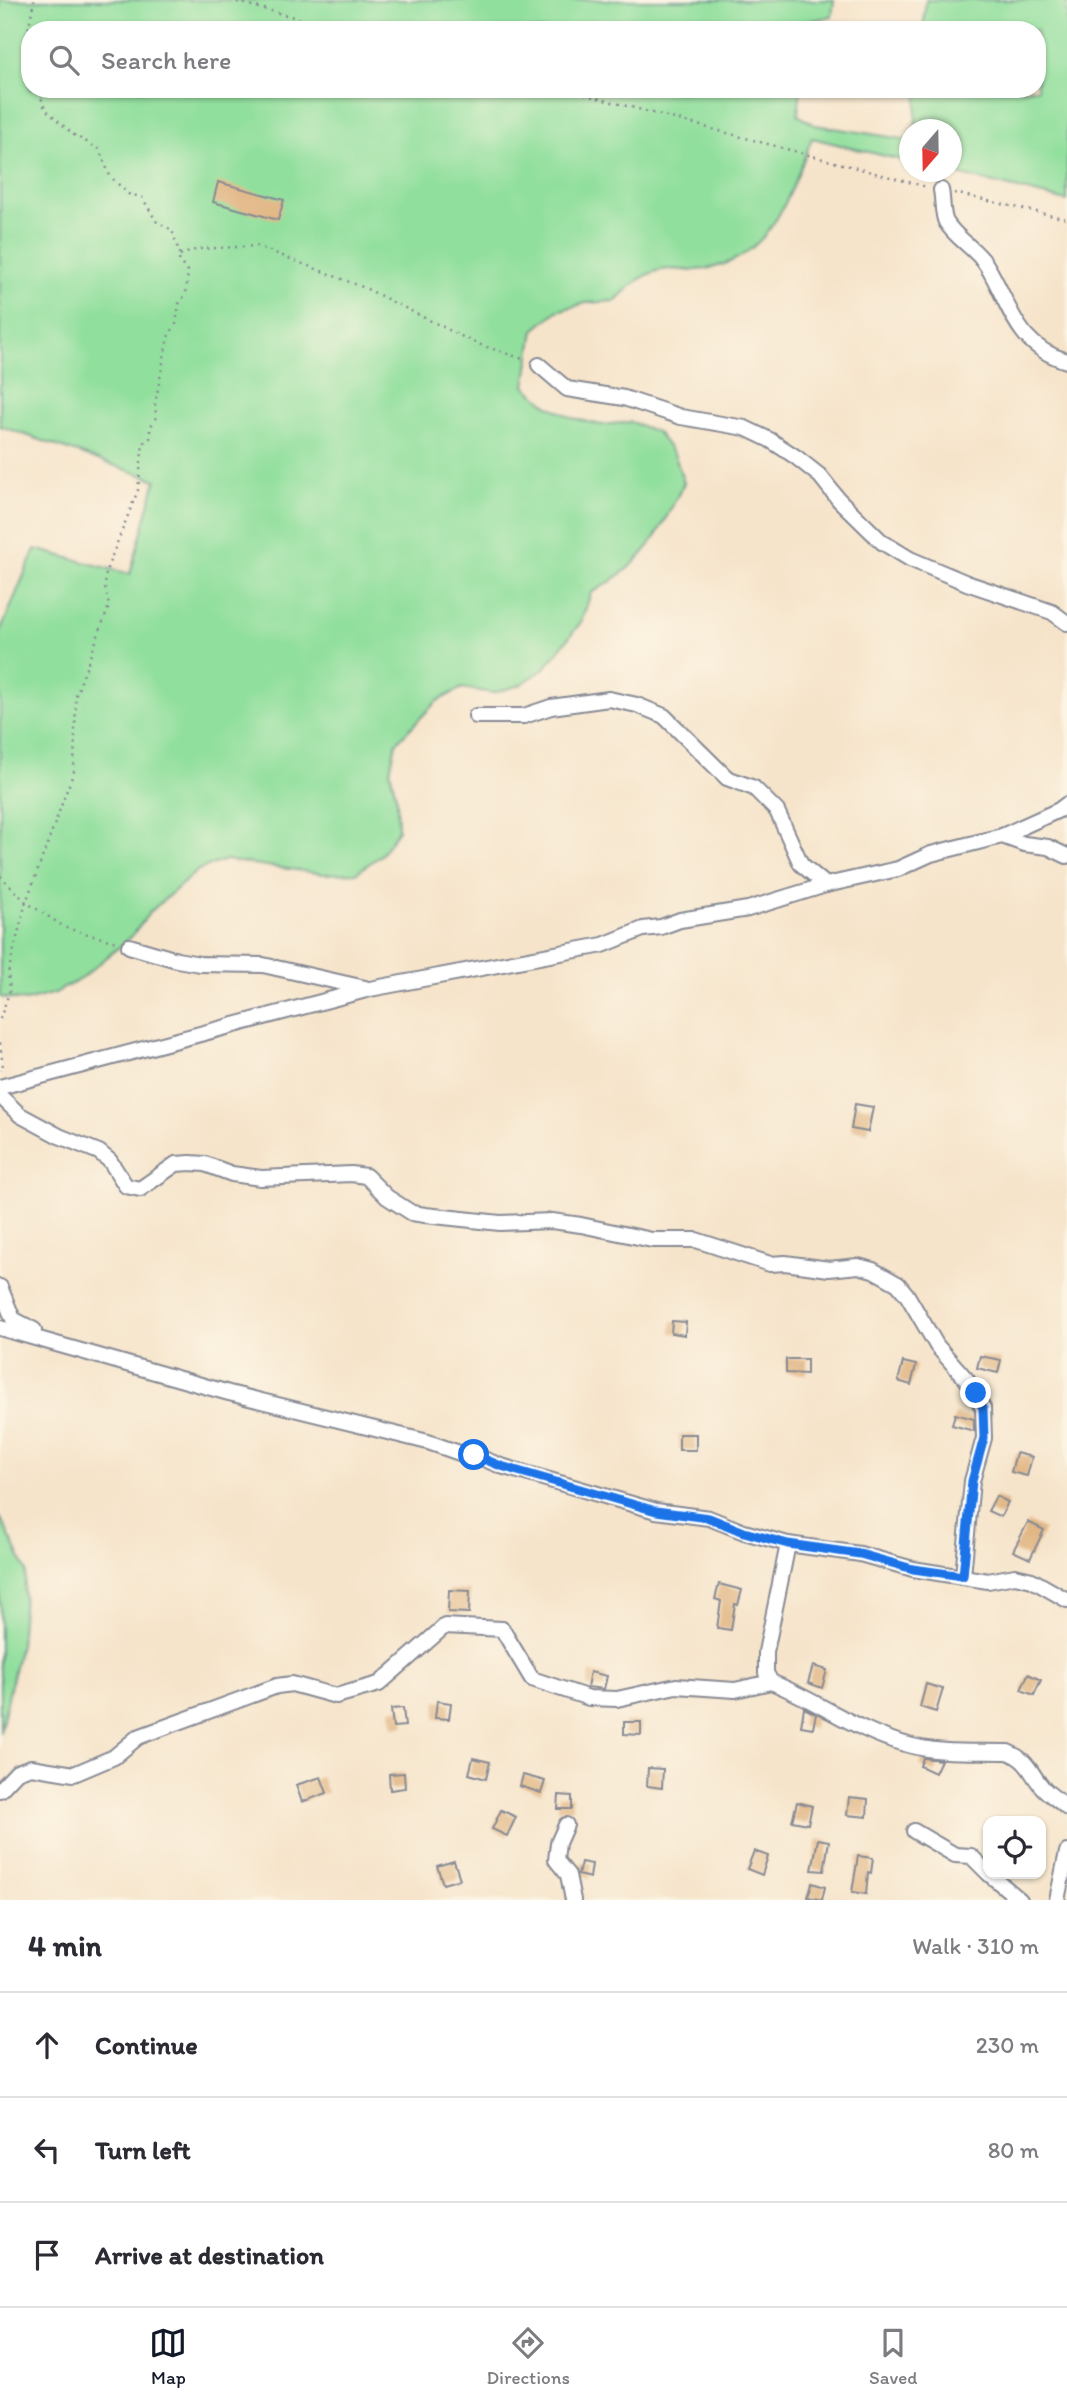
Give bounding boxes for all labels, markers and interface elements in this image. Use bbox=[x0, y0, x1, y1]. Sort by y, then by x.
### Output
search box bbox=[21, 21, 1046, 98]
icon: search bbox=[45, 41, 83, 79]
text: Search here bbox=[101, 44, 231, 76]
north arrow bbox=[899, 119, 962, 182]
route end bbox=[960, 1377, 991, 1408]
route start bbox=[458, 1439, 489, 1470]
map controls bbox=[983, 1816, 1046, 1879]
button: locate bbox=[983, 1816, 1046, 1879]
text: 4 min bbox=[28, 1927, 102, 1964]
text: Walk · 310 m bbox=[912, 1932, 1039, 1960]
icon: ahead bbox=[28, 2026, 66, 2064]
text: Continue bbox=[95, 2029, 198, 2061]
text: 230 m bbox=[976, 2031, 1039, 2059]
icon: left bbox=[28, 2131, 66, 2169]
text: Turn left bbox=[95, 2134, 191, 2166]
text: 80 m bbox=[988, 2136, 1039, 2164]
icon: arrive bbox=[28, 2236, 66, 2274]
text: Arrive at destination bbox=[95, 2239, 324, 2271]
tab: Map bbox=[149, 2324, 187, 2389]
tab: Directions bbox=[486, 2324, 570, 2389]
tab: Saved bbox=[869, 2324, 917, 2389]

